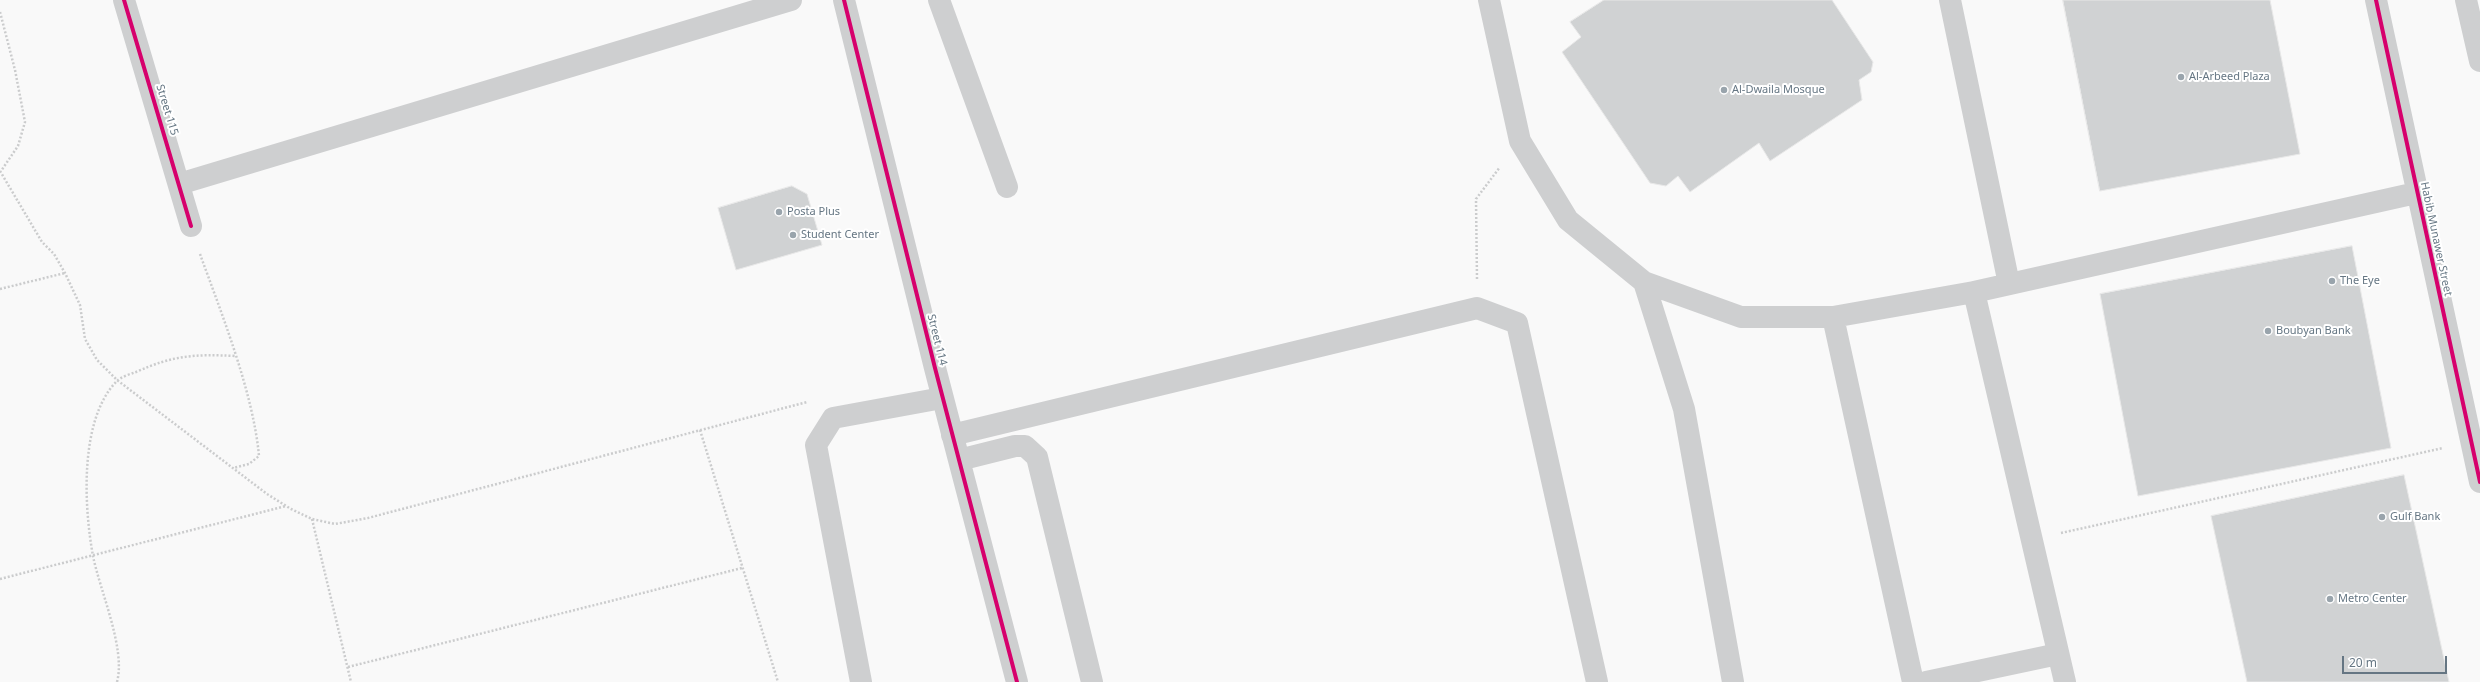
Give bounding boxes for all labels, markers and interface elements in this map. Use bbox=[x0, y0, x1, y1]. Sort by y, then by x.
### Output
place label: Al-Arbeed Plaza bbox=[2189, 70, 2270, 84]
marker: Al-Arbeed Plaza bbox=[2176, 72, 2186, 82]
street label: Street 115 bbox=[153, 83, 181, 137]
place label: Al-Dwaila Mosque bbox=[1732, 83, 1825, 97]
marker: Al-Dwaila Mosque bbox=[1719, 85, 1729, 95]
street label: Habib Munawer Street bbox=[2417, 181, 2455, 297]
place label: Posta Plus bbox=[787, 205, 840, 219]
marker: Posta Plus bbox=[774, 207, 784, 217]
place label: Student Center bbox=[801, 228, 879, 242]
marker: Student Center bbox=[788, 230, 798, 240]
place label: The Eye bbox=[2340, 274, 2380, 288]
marker: The Eye bbox=[2327, 276, 2337, 286]
street label: Street 114 bbox=[924, 313, 950, 367]
place label: Boubyan Bank bbox=[2276, 324, 2351, 338]
marker: Boubyan Bank bbox=[2263, 326, 2273, 336]
place label: Gulf Bank bbox=[2390, 510, 2440, 524]
marker: Gulf Bank bbox=[2377, 512, 2387, 522]
place label: Metro Center bbox=[2338, 592, 2407, 606]
marker: Metro Center bbox=[2325, 594, 2335, 604]
scale bar bbox=[2344, 648, 2449, 674]
text: 20 m bbox=[2349, 654, 2377, 671]

